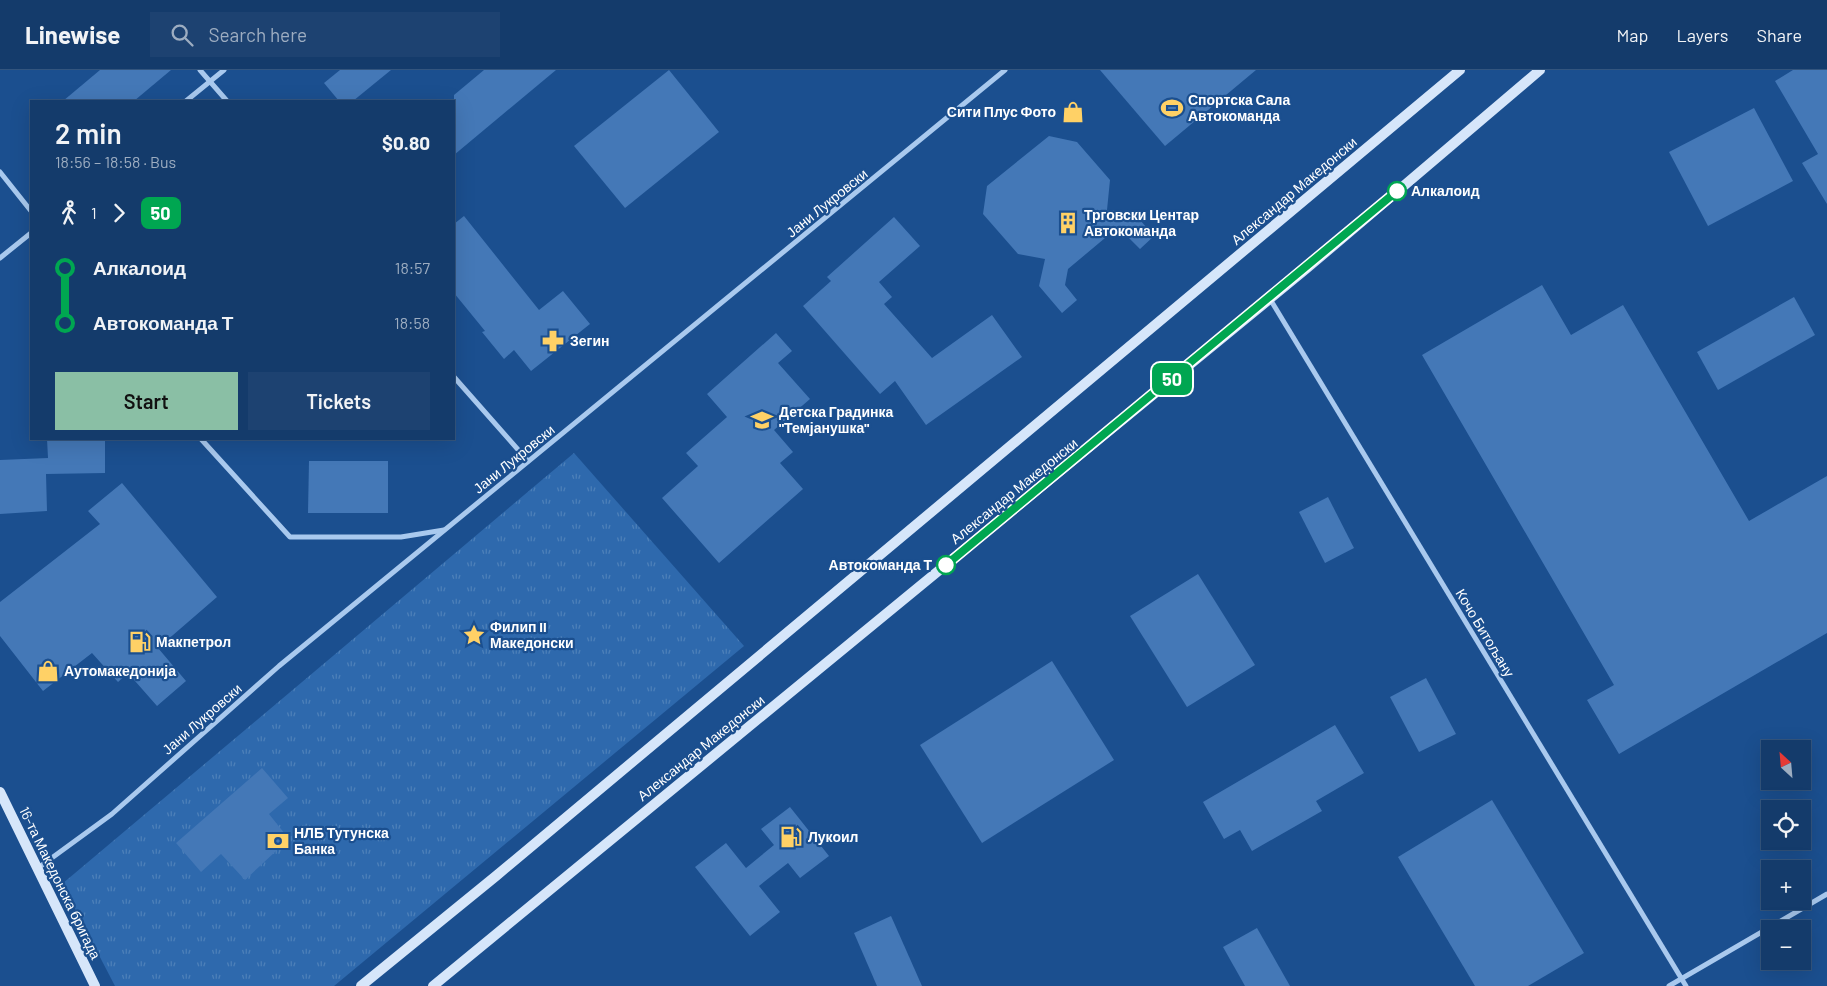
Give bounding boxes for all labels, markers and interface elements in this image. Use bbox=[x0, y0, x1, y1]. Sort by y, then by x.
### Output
search box bbox=[150, 12, 500, 57]
text: Linewise bbox=[25, 20, 120, 49]
icon: search bbox=[168, 21, 196, 49]
text: Search here bbox=[208, 23, 307, 46]
text: Map bbox=[1616, 24, 1648, 46]
text: Layers bbox=[1676, 24, 1729, 46]
text: Share bbox=[1757, 24, 1802, 46]
place label: Спортска Сала Автокоманда bbox=[1188, 91, 1290, 124]
sports icon: Спортска Сала Автокоманда bbox=[1159, 95, 1185, 121]
shop icon: Сити Плус Фото bbox=[1060, 99, 1086, 125]
place label: Сити Плус Фото bbox=[947, 103, 1056, 120]
text: 2 min bbox=[55, 116, 122, 150]
text: $0.80 bbox=[382, 131, 430, 154]
street label: Александар Македонски bbox=[1227, 133, 1360, 248]
text: 18:56 – 18:58 · Bus bbox=[55, 152, 176, 171]
street label: Јани Лукровски bbox=[783, 165, 871, 240]
marker: Алкалоид bbox=[1387, 181, 1407, 201]
place label: Алкалоид bbox=[1411, 182, 1480, 199]
icon: walk bbox=[55, 199, 83, 227]
icon: forward bbox=[105, 199, 133, 227]
text: 50 bbox=[151, 202, 171, 224]
text: 1 bbox=[91, 203, 97, 222]
place label: Трговски Центар Автокоманда bbox=[1084, 206, 1199, 239]
building icon: Трговски Центар Автокоманда bbox=[1055, 210, 1081, 236]
text: Алкалоид bbox=[93, 256, 186, 279]
text: 18:57 bbox=[395, 258, 430, 277]
text: Автокоманда Т bbox=[93, 311, 233, 334]
text: 18:58 bbox=[394, 313, 430, 332]
pharmacy icon: Зегин bbox=[540, 328, 566, 354]
place label: Зегин bbox=[570, 332, 609, 349]
line badge: 50 bbox=[1150, 363, 1194, 395]
text: 50 bbox=[1162, 368, 1182, 390]
button: Start bbox=[55, 372, 238, 430]
button: Tickets bbox=[248, 372, 430, 430]
place label: Детска Градинка "Темјанушка" bbox=[779, 403, 893, 436]
school or university icon: Детска Градинка "Темјанушка" bbox=[749, 407, 775, 433]
street label: Јани Лукровски bbox=[470, 421, 558, 496]
street label: Александар Македонски bbox=[947, 434, 1081, 547]
marker: Автокоманда Т bbox=[936, 555, 956, 575]
place label: Автокоманда Т bbox=[829, 556, 932, 573]
street label: Кочо Битољану bbox=[1452, 586, 1518, 680]
place label: Филип II Македонски bbox=[490, 618, 574, 651]
place icon: Филип II Македонски bbox=[461, 622, 487, 648]
fuel station icon: Макпетрол bbox=[127, 629, 153, 655]
place label: Макпетрол bbox=[156, 633, 231, 650]
shop icon: Аутомакедонија bbox=[35, 658, 61, 684]
place label: Аутомакедонија bbox=[64, 662, 176, 679]
street label: Јани Лукровски bbox=[159, 680, 245, 758]
street label: Александар Македонски bbox=[634, 691, 768, 804]
north arrow bbox=[1761, 740, 1811, 790]
map controls bbox=[1761, 740, 1811, 970]
button: locate bbox=[1761, 800, 1811, 850]
street label: 16-та Македонска бригада bbox=[16, 804, 105, 962]
place label: НЛБ Тутунска Банка bbox=[294, 824, 389, 857]
fuel station icon: Лукоил bbox=[778, 824, 804, 850]
bank icon: НЛБ Тутунска Банка bbox=[265, 828, 291, 854]
place label: Лукоил bbox=[808, 828, 858, 845]
button: + bbox=[1761, 860, 1811, 910]
button: − bbox=[1761, 920, 1811, 970]

